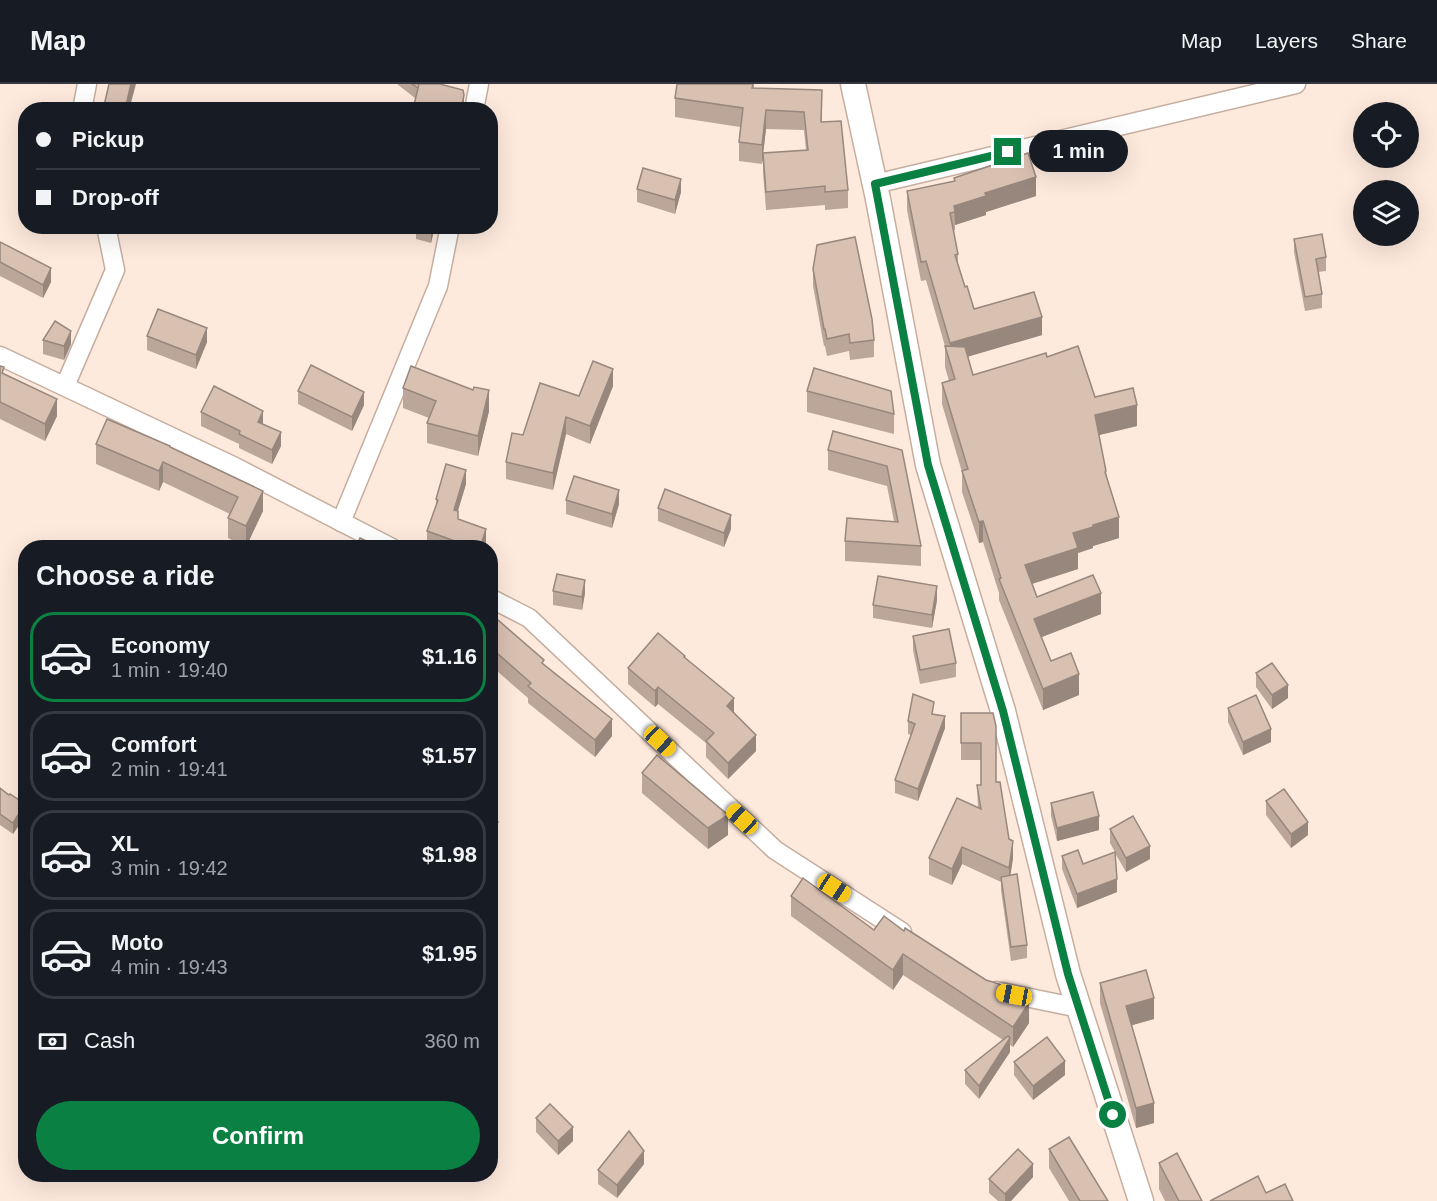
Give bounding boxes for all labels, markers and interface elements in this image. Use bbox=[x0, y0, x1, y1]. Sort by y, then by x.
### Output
text: Map bbox=[30, 25, 86, 56]
text: Map bbox=[1181, 29, 1222, 52]
text: Layers bbox=[1255, 29, 1318, 52]
text: Share bbox=[1351, 29, 1407, 52]
map controls bbox=[1353, 102, 1419, 246]
button: locate bbox=[1353, 102, 1419, 168]
text: Pickup bbox=[72, 127, 144, 152]
callout: 1 min bbox=[1029, 131, 1128, 173]
route end bbox=[994, 138, 1021, 165]
text: 1 min bbox=[1052, 140, 1105, 162]
button: layers bbox=[1353, 180, 1419, 246]
text: Drop-off bbox=[72, 185, 159, 210]
text: Choose a ride bbox=[36, 561, 215, 591]
icon: car bbox=[39, 630, 93, 684]
text: Economy bbox=[111, 633, 210, 658]
text: $1.16 bbox=[422, 644, 477, 669]
text: 1 min · 19:40 bbox=[111, 659, 228, 681]
car bbox=[641, 722, 679, 760]
icon: car bbox=[39, 729, 93, 783]
text: Comfort bbox=[111, 732, 197, 757]
text: $1.57 bbox=[422, 743, 477, 768]
text: 2 min · 19:41 bbox=[111, 758, 228, 780]
car bbox=[723, 800, 761, 838]
icon: car bbox=[39, 828, 93, 882]
text: XL bbox=[111, 831, 139, 856]
text: $1.98 bbox=[422, 842, 477, 867]
text: 3 min · 19:42 bbox=[111, 857, 228, 879]
car bbox=[814, 871, 854, 905]
icon: car bbox=[39, 927, 93, 981]
text: Moto bbox=[111, 930, 164, 955]
text: $1.95 bbox=[422, 941, 477, 966]
text: 4 min · 19:43 bbox=[111, 956, 228, 978]
car bbox=[995, 983, 1033, 1007]
icon: cash bbox=[36, 1025, 69, 1058]
text: Cash bbox=[84, 1028, 135, 1053]
text: 360 m bbox=[424, 1030, 480, 1052]
button: Confirm bbox=[36, 1101, 480, 1170]
route start bbox=[1099, 1101, 1126, 1128]

